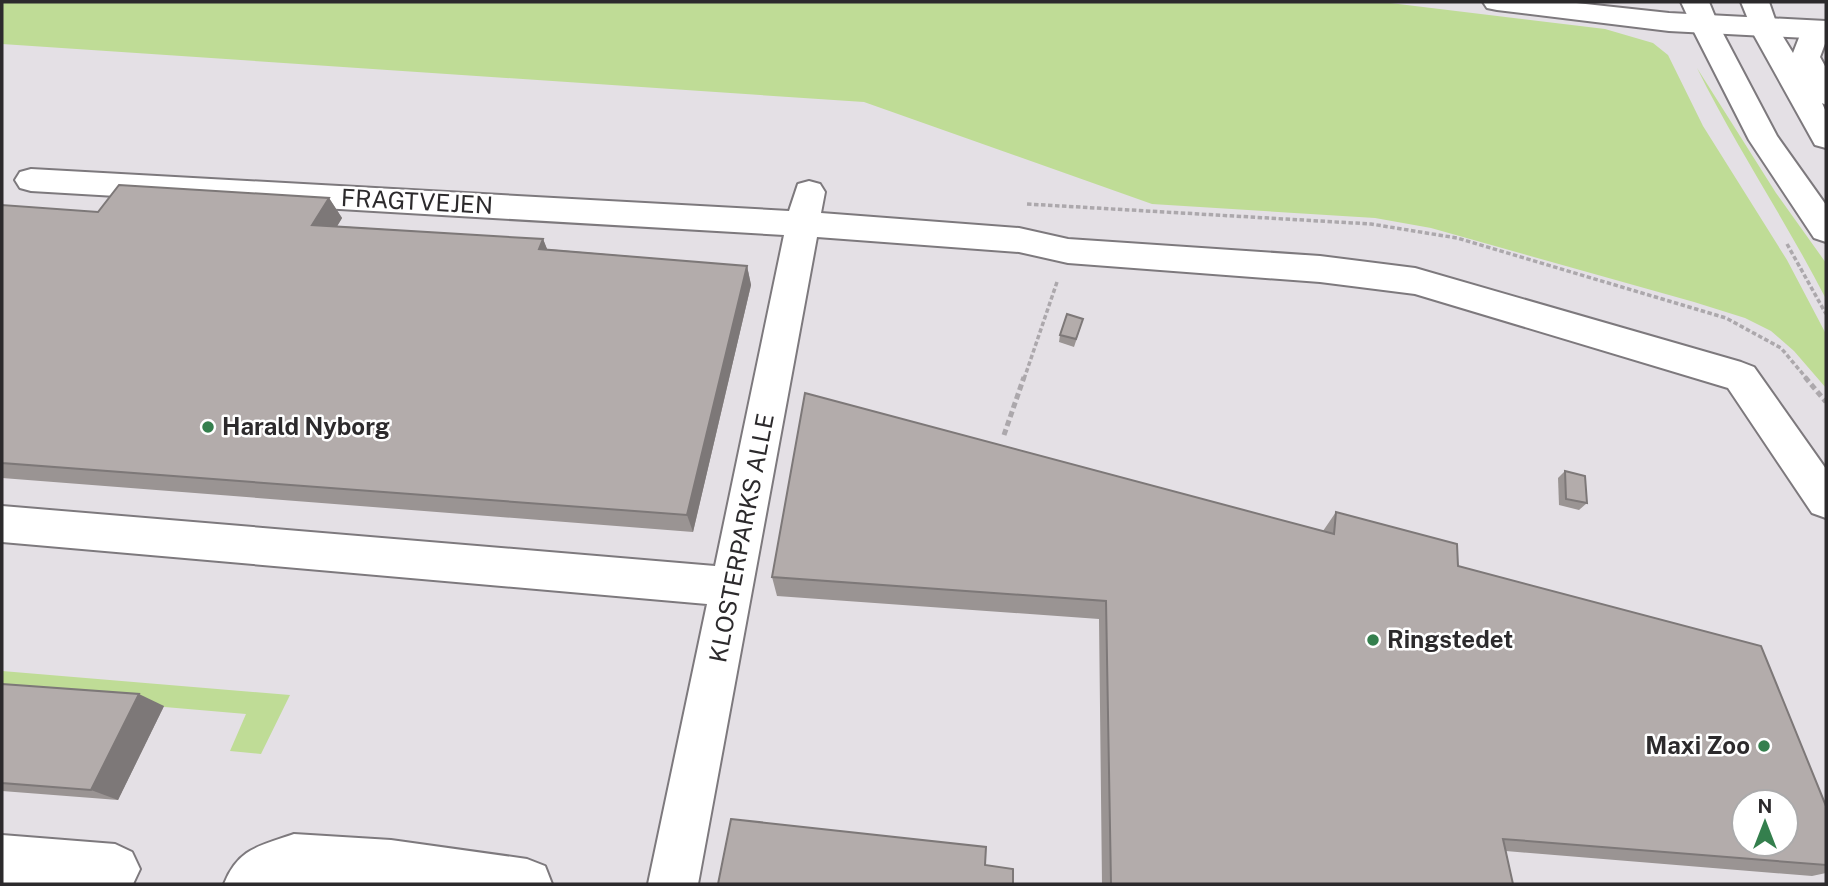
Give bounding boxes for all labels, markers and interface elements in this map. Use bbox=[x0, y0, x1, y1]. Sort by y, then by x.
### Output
street label: FRAGTVEJEN bbox=[340, 183, 494, 219]
street label: KLOSTERPARKS ALLE bbox=[703, 411, 779, 665]
place label: Harald Nyborg bbox=[222, 412, 390, 440]
marker: Harald Nyborg bbox=[200, 419, 216, 435]
place label: Ringstedet bbox=[1387, 625, 1513, 653]
marker: Ringstedet bbox=[1365, 632, 1381, 648]
place label: Maxi Zoo bbox=[1645, 731, 1750, 759]
marker: Maxi Zoo bbox=[1756, 738, 1772, 754]
north arrow bbox=[1730, 788, 1800, 858]
text: N bbox=[1758, 795, 1772, 817]

